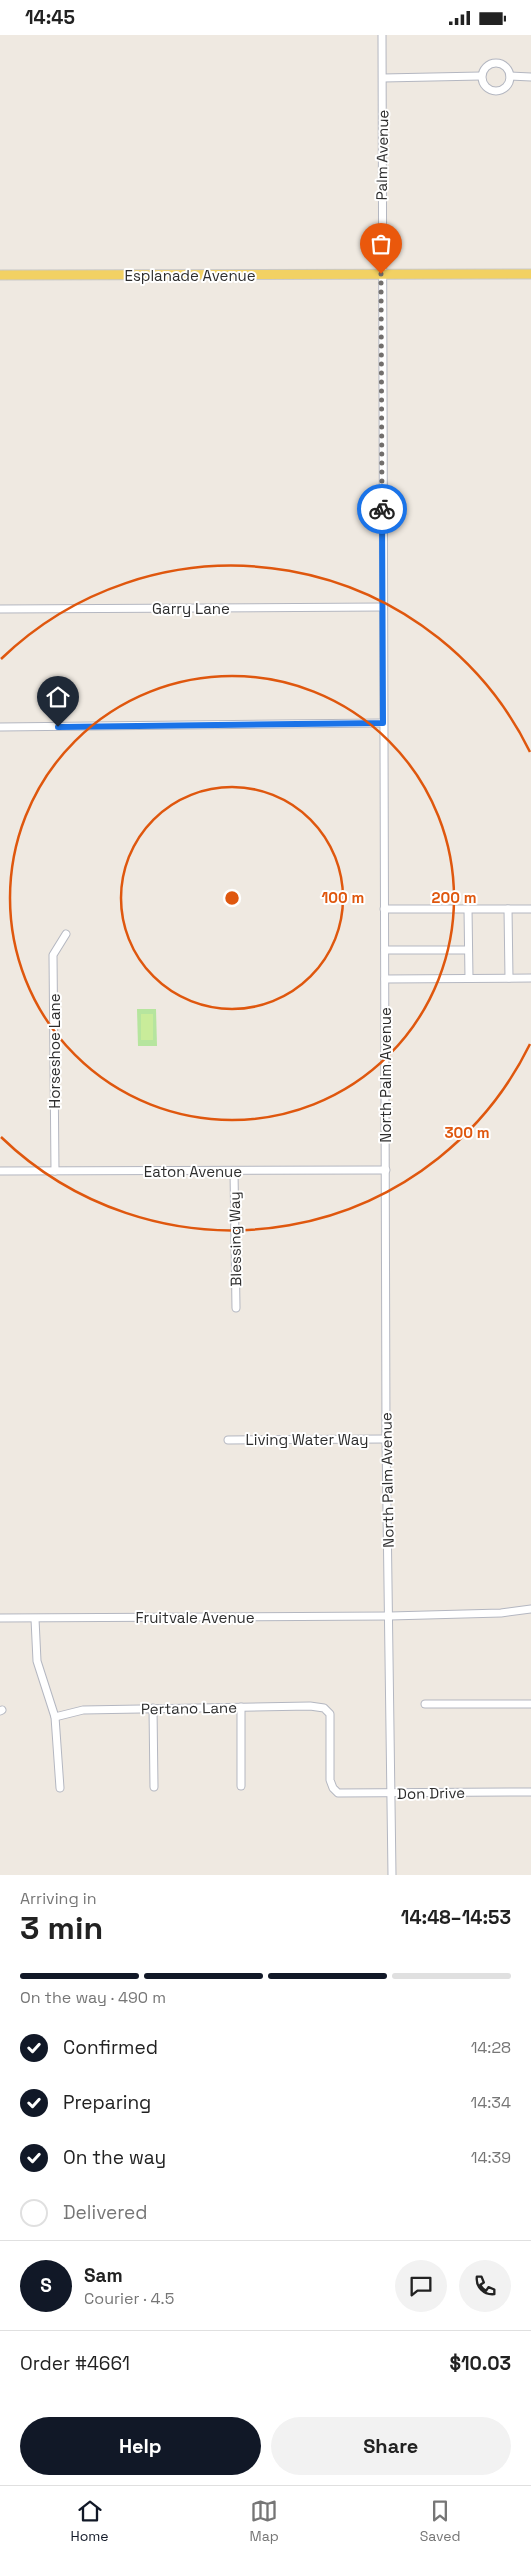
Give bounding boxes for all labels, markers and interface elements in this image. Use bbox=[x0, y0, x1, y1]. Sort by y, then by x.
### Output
text: 14:45 bbox=[25, 5, 75, 30]
street label: Palm Avenue bbox=[372, 109, 392, 201]
pin bbox=[360, 223, 402, 274]
icon: bag bbox=[367, 230, 395, 258]
street label: Esplanade Avenue bbox=[124, 266, 256, 285]
courier bbox=[357, 484, 407, 534]
icon: bike bbox=[368, 495, 396, 523]
street label: Garry Lane bbox=[152, 599, 230, 618]
pin bbox=[37, 676, 79, 727]
icon: home bbox=[44, 683, 72, 711]
text: 100 m bbox=[322, 888, 364, 907]
text: 200 m bbox=[432, 888, 476, 907]
centre of rings bbox=[223, 889, 241, 907]
street label: Horseshoe Lane bbox=[45, 993, 64, 1109]
street label: North Palm Avenue bbox=[376, 1007, 395, 1143]
text: 300 m bbox=[444, 1123, 490, 1142]
street label: Eaton Avenue bbox=[144, 1162, 242, 1181]
street label: Blessing Way bbox=[225, 1191, 245, 1287]
street label: North Palm Avenue bbox=[376, 1412, 398, 1548]
street label: Living Water Way bbox=[246, 1430, 368, 1449]
street label: Fruitvale Avenue bbox=[135, 1608, 255, 1627]
street label: Pertano Lane bbox=[141, 1698, 237, 1718]
street label: Don Drive bbox=[397, 1783, 465, 1803]
text: Arriving in bbox=[20, 1888, 97, 1909]
text: 14:48–14:53 bbox=[401, 1905, 511, 1930]
text: 3 min bbox=[20, 1908, 103, 1948]
text: On the way · 490 m bbox=[20, 1987, 166, 2008]
icon: check bbox=[20, 2034, 48, 2062]
text: Confirmed bbox=[63, 2035, 158, 2060]
text: 14:28 bbox=[471, 2037, 511, 2058]
icon: check bbox=[20, 2089, 48, 2117]
text: Preparing bbox=[63, 2090, 151, 2115]
text: 14:34 bbox=[471, 2092, 511, 2113]
icon: check bbox=[20, 2144, 48, 2172]
text: On the way bbox=[63, 2145, 166, 2170]
text: 14:39 bbox=[471, 2147, 511, 2168]
text: Delivered bbox=[63, 2200, 148, 2225]
button: chat bbox=[395, 2260, 447, 2312]
button: phone bbox=[459, 2260, 511, 2312]
text: Sam bbox=[84, 2263, 123, 2288]
text: S bbox=[40, 2273, 52, 2298]
text: Courier · 4.5 bbox=[84, 2288, 174, 2309]
text: Order #4661 bbox=[20, 2351, 130, 2376]
text: $10.03 bbox=[450, 2351, 511, 2376]
button: Help bbox=[20, 2417, 261, 2475]
button: Share bbox=[271, 2417, 511, 2475]
tab: Home bbox=[70, 2497, 109, 2545]
tab: Map bbox=[250, 2497, 279, 2545]
tab: Saved bbox=[420, 2497, 461, 2545]

